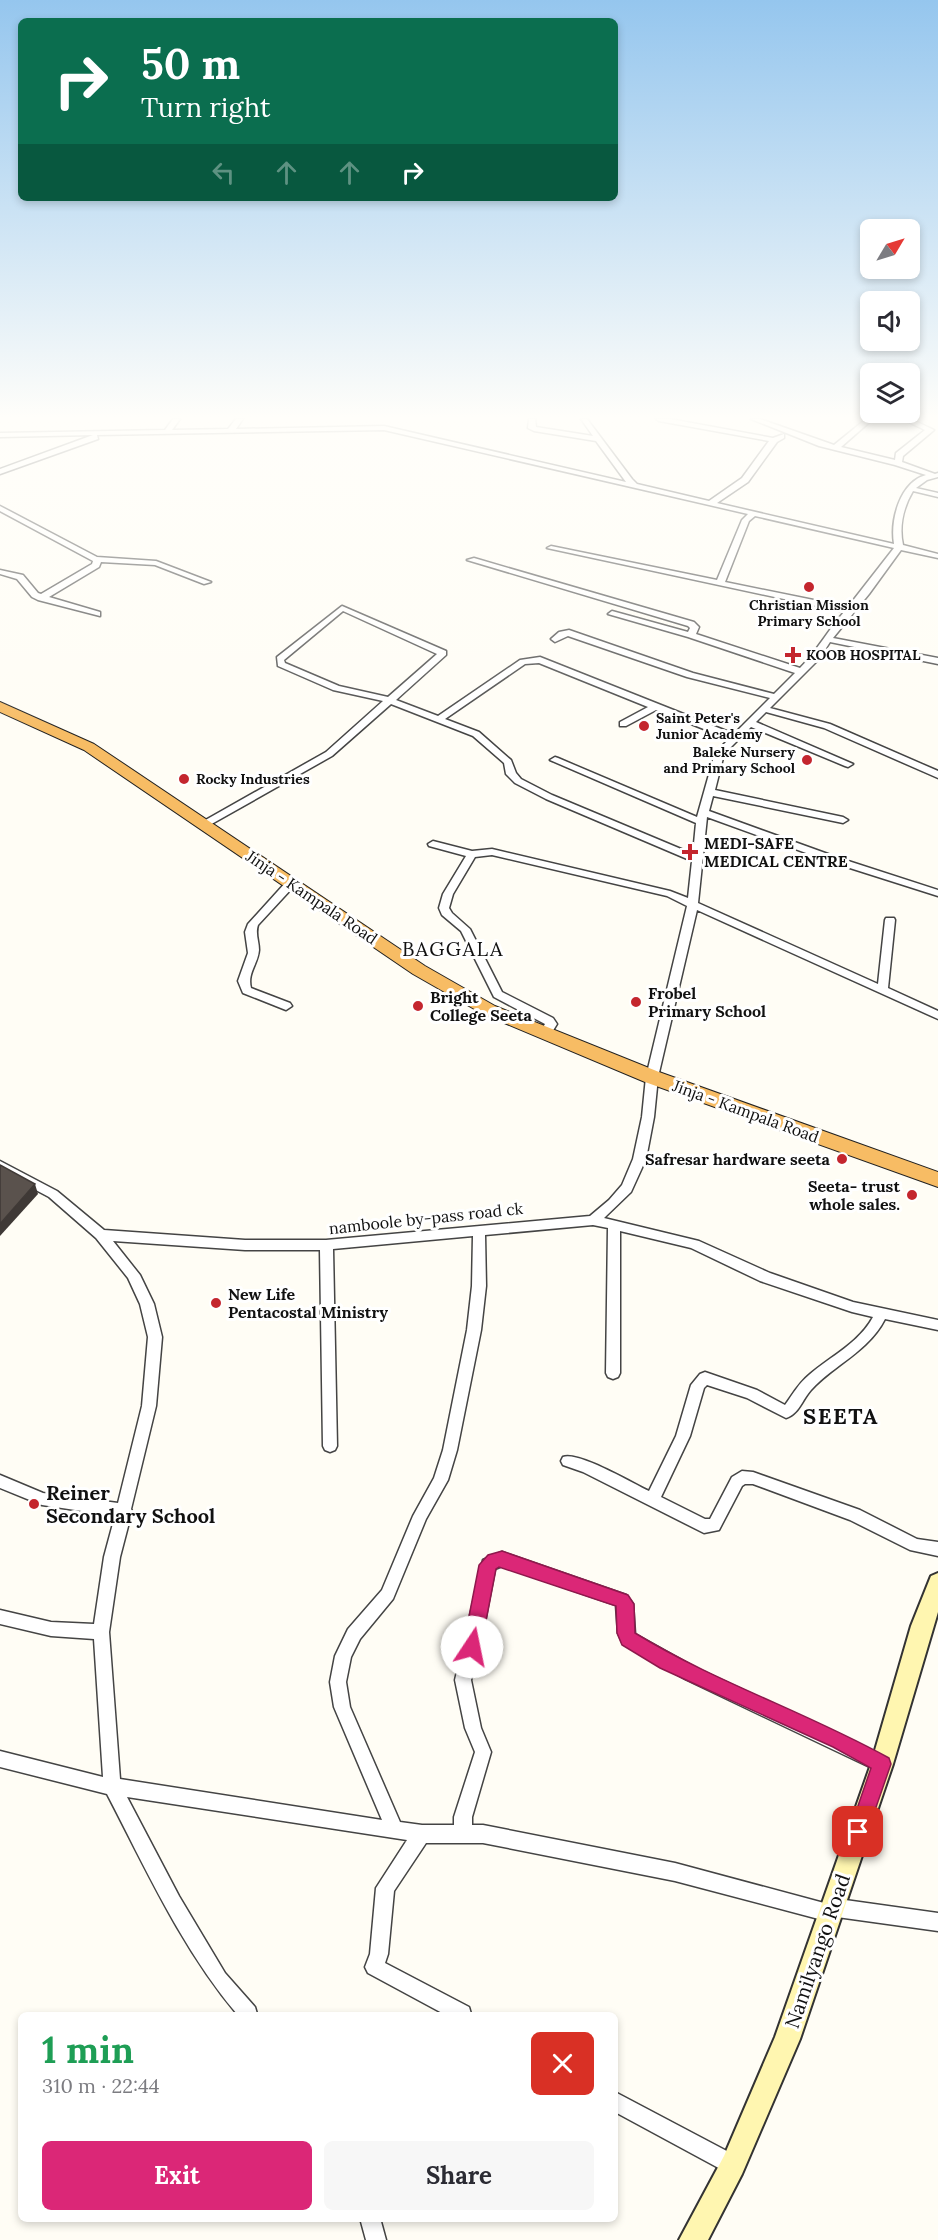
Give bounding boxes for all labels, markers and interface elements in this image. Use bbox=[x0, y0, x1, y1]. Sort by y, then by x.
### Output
text: 50 m bbox=[141, 37, 240, 91]
icon: right bbox=[42, 42, 120, 120]
text: Turn right bbox=[141, 90, 270, 124]
icon: left bbox=[207, 156, 240, 189]
icon: ahead bbox=[270, 156, 303, 189]
icon: ahead bbox=[333, 156, 366, 189]
icon: right bbox=[396, 156, 429, 189]
north arrow bbox=[860, 219, 920, 279]
map controls bbox=[860, 219, 920, 423]
button: sound bbox=[860, 291, 920, 351]
button: layers bbox=[860, 363, 920, 423]
marker: Christian Mission Primary School bbox=[802, 580, 816, 594]
place label: Christian Mission Primary School bbox=[749, 596, 869, 630]
marker: KOOB HOSPITAL bbox=[784, 646, 802, 664]
place label: KOOB HOSPITAL bbox=[806, 646, 921, 664]
place label: Saint Peter's Junior Academy bbox=[656, 709, 763, 743]
marker: Saint Peter's Junior Academy bbox=[637, 719, 651, 733]
place label: Baleke Nursery and Primary School bbox=[663, 743, 796, 777]
marker: Baleke Nursery and Primary School bbox=[800, 753, 814, 767]
place label: Rocky Industries bbox=[196, 770, 310, 788]
marker: Rocky Industries bbox=[177, 772, 191, 786]
place label: MEDI-SAFE MEDICAL CENTRE bbox=[704, 833, 848, 871]
marker: MEDI-SAFE MEDICAL CENTRE bbox=[681, 843, 699, 861]
street label: Jinja - Kampala Road bbox=[242, 845, 382, 949]
district label: BAGGALA bbox=[402, 936, 504, 961]
place label: Frobel Primary School bbox=[648, 983, 766, 1021]
place label: Bright College Seeta bbox=[430, 987, 533, 1025]
marker: Frobel Primary School bbox=[629, 995, 643, 1009]
marker: Bright College Seeta bbox=[411, 999, 425, 1013]
street label: Jinja - Kampala Road bbox=[669, 1075, 822, 1147]
place label: Safresar hardware seeta bbox=[645, 1149, 831, 1169]
marker: Safresar hardware seeta bbox=[835, 1152, 849, 1166]
place label: Seeta- trust whole sales. bbox=[808, 1176, 900, 1214]
marker: Seeta- trust whole sales. bbox=[905, 1188, 919, 1202]
street label: namboole by-pass road ck bbox=[328, 1198, 524, 1238]
place label: New Life Pentacostal Ministry bbox=[228, 1284, 388, 1322]
marker: New Life Pentacostal Ministry bbox=[209, 1296, 223, 1310]
district label: SEETA bbox=[803, 1402, 879, 1430]
place label: Reiner Secondary School bbox=[46, 1480, 215, 1528]
marker: Reiner Secondary School bbox=[27, 1497, 41, 1511]
position arrow bbox=[440, 1615, 504, 1679]
pin bbox=[832, 1806, 883, 1857]
icon: arrive bbox=[841, 1815, 874, 1848]
street label: Namilyango Road bbox=[779, 1870, 855, 2031]
text: 1 min bbox=[42, 2027, 134, 2073]
button: close bbox=[531, 2032, 594, 2095]
text: 310 m · 22:44 bbox=[42, 2073, 160, 2098]
button: Exit bbox=[42, 2141, 312, 2210]
button: Share bbox=[324, 2141, 594, 2210]

